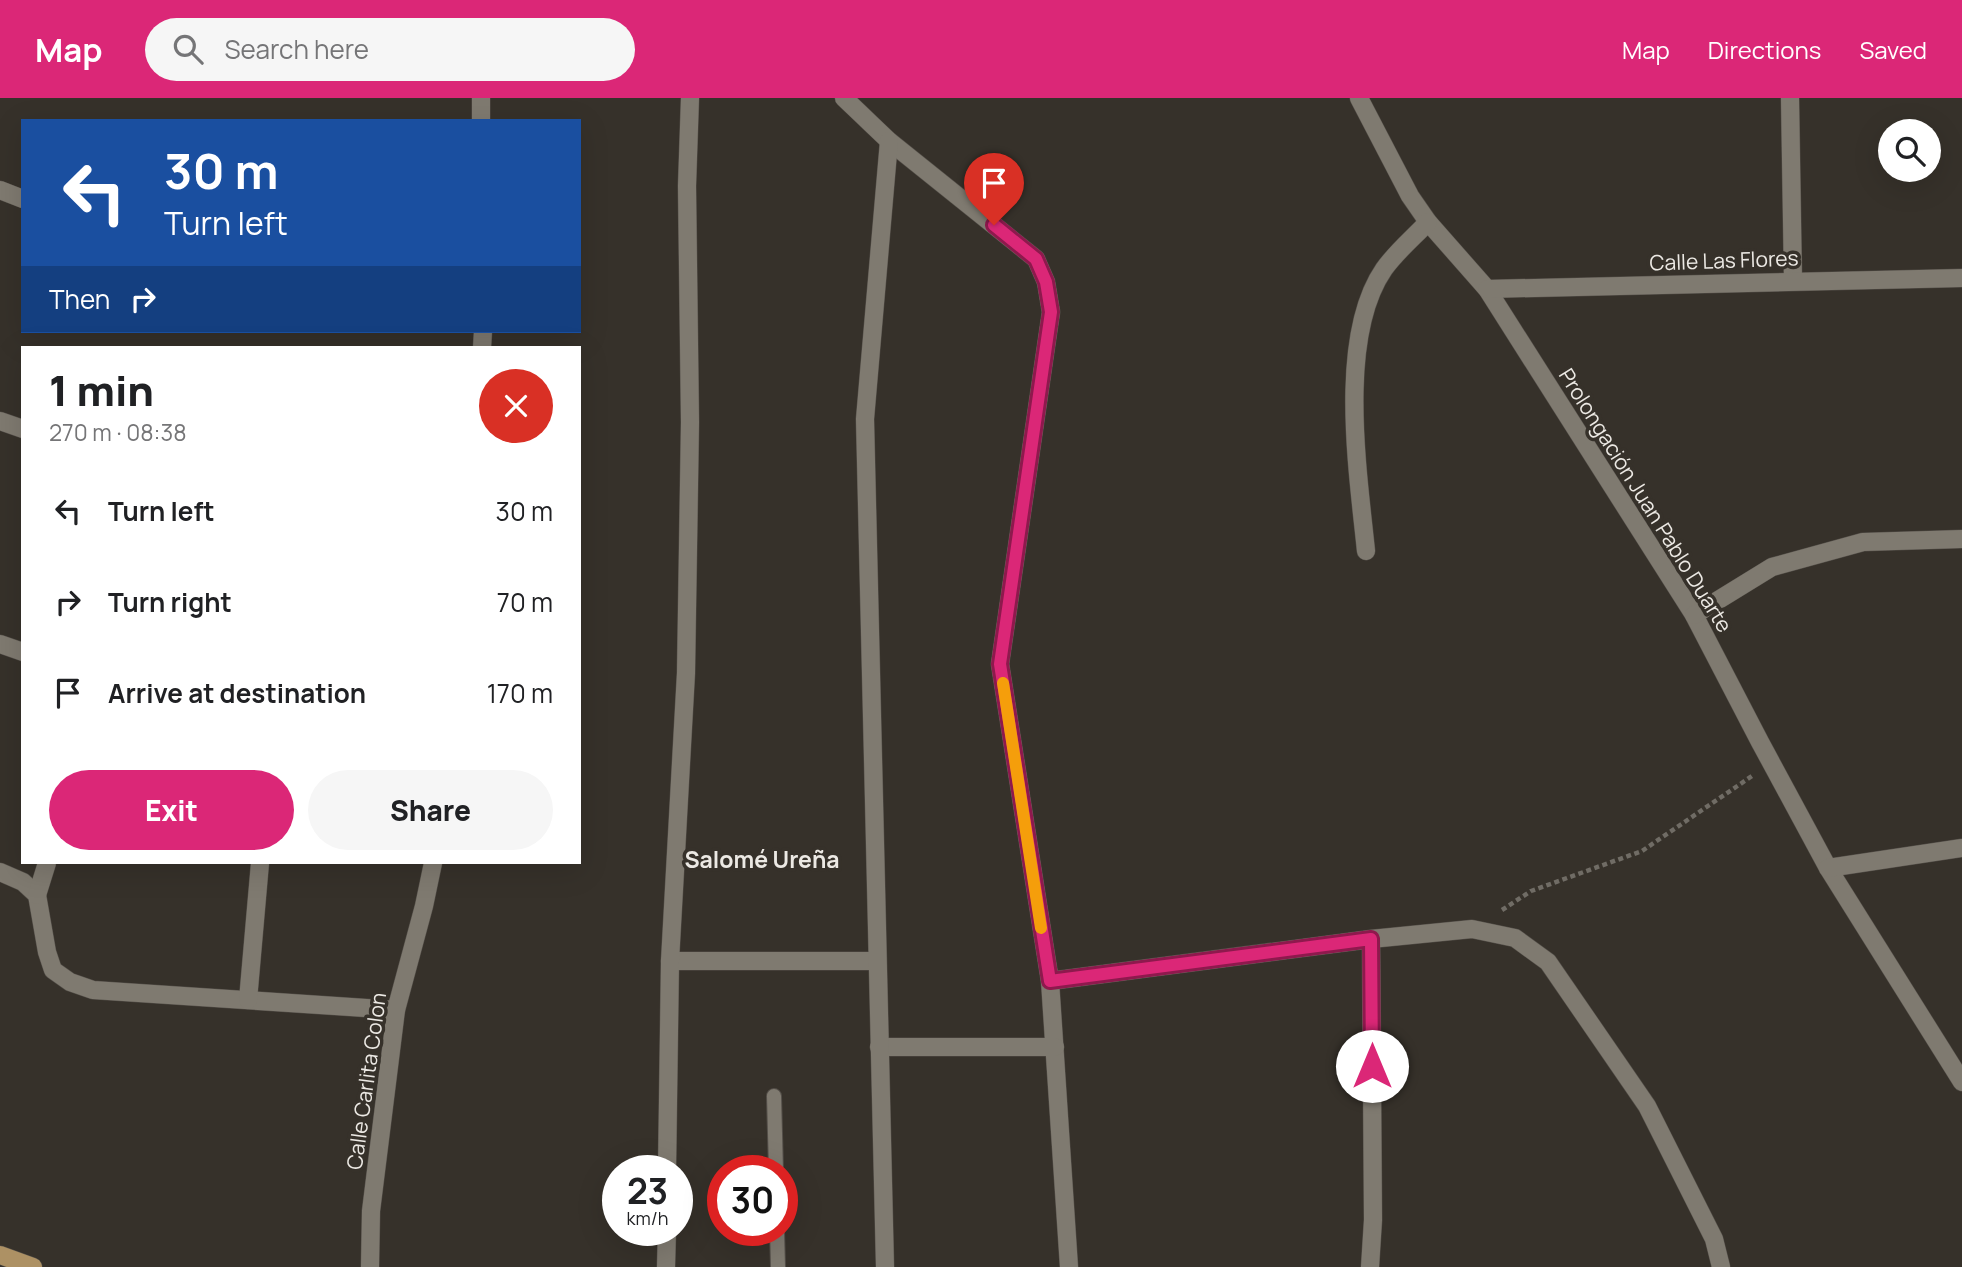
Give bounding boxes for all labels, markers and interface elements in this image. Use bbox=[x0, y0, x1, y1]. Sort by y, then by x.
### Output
search box bbox=[145, 18, 635, 81]
text: Map bbox=[35, 27, 103, 72]
icon: search bbox=[169, 30, 207, 68]
text: Search here bbox=[225, 31, 369, 67]
text: Map bbox=[1622, 33, 1670, 66]
text: Directions bbox=[1708, 33, 1821, 66]
text: Saved bbox=[1859, 33, 1927, 66]
map controls bbox=[1878, 119, 1941, 182]
button: search bbox=[1878, 119, 1941, 182]
text: 30 m bbox=[164, 137, 279, 204]
icon: left bbox=[49, 147, 140, 238]
pin bbox=[964, 153, 1024, 225]
icon: arrive bbox=[975, 164, 1013, 202]
text: Turn left bbox=[164, 201, 288, 245]
street label: Calle Las Flores bbox=[1649, 243, 1799, 277]
icon: right bbox=[124, 280, 162, 318]
text: Then bbox=[49, 281, 110, 317]
text: 1 min bbox=[49, 361, 154, 419]
street label: Prolongación Juan Pablo Duarte bbox=[1553, 363, 1739, 637]
button: close bbox=[479, 369, 553, 443]
text: 270 m · 08:38 bbox=[49, 416, 187, 448]
icon: left bbox=[49, 492, 87, 530]
text: Turn left bbox=[108, 493, 215, 529]
text: 30 m bbox=[496, 493, 553, 529]
icon: right bbox=[49, 583, 87, 621]
text: Turn right bbox=[108, 584, 232, 620]
text: 70 m bbox=[497, 584, 553, 620]
icon: arrive bbox=[49, 674, 87, 712]
text: Arrive at destination bbox=[108, 675, 366, 711]
text: 170 m bbox=[487, 675, 553, 711]
button: Exit bbox=[49, 770, 294, 850]
button: Share bbox=[308, 770, 553, 850]
district label: Salomé Ureña bbox=[684, 843, 840, 875]
street label: Calle Carlita Colon bbox=[340, 991, 392, 1171]
position arrow bbox=[1335, 1029, 1409, 1103]
speed limit sign: 30 bbox=[707, 1155, 798, 1246]
text: 23 bbox=[627, 1167, 668, 1215]
text: km/h bbox=[627, 1206, 668, 1230]

